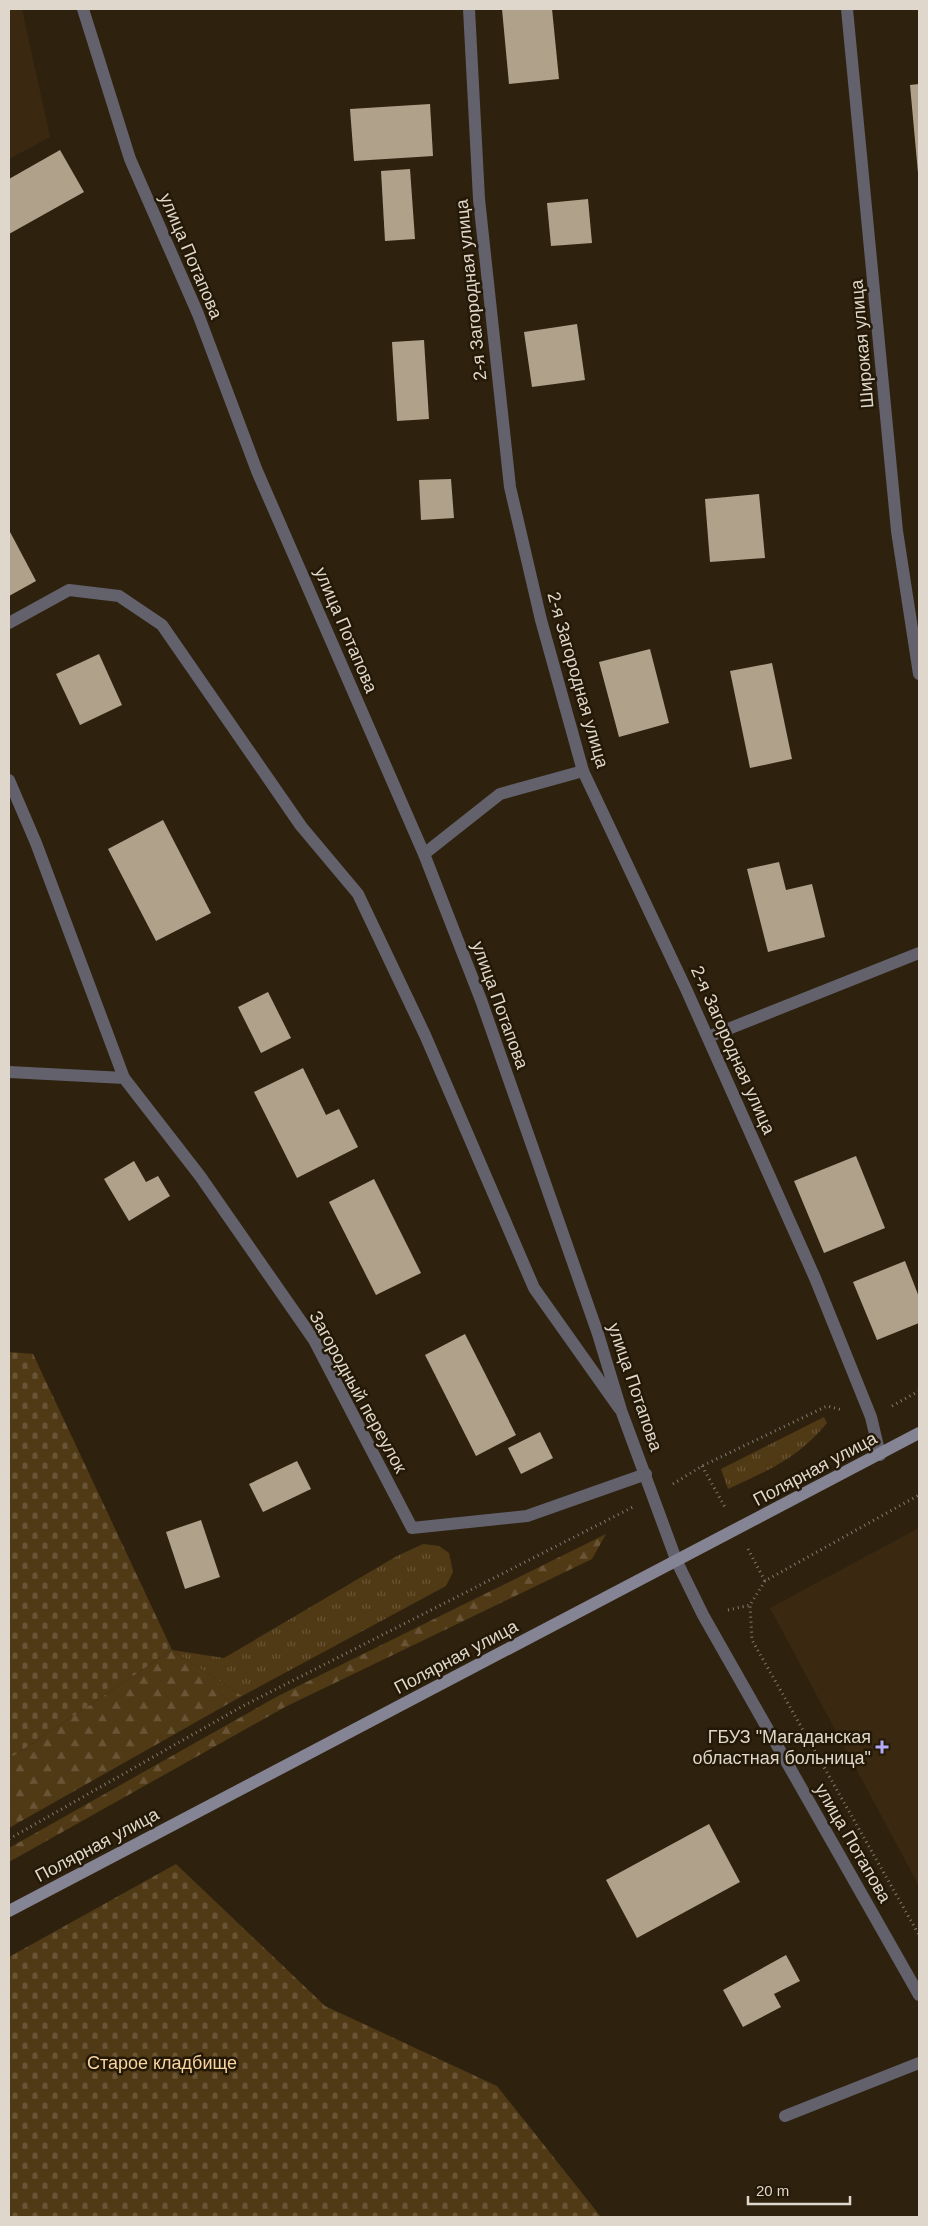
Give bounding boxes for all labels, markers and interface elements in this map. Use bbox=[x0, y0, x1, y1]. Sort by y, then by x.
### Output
street label: улица Потапова bbox=[156, 190, 227, 323]
street label: 2-я Загородная улица bbox=[451, 197, 490, 382]
street label: Широкая улица bbox=[846, 278, 878, 409]
street label: улица Потапова bbox=[311, 564, 382, 697]
street label: 2-я Загородная улица bbox=[543, 590, 613, 771]
street label: улица Потапова bbox=[468, 939, 533, 1072]
street label: 2-я Загородная улица bbox=[687, 963, 780, 1138]
street label: Загородный переулок bbox=[305, 1308, 411, 1476]
street label: улица Потапова bbox=[604, 1320, 667, 1455]
street label: Полярная улица bbox=[750, 1428, 881, 1510]
street label: Полярная улица bbox=[391, 1616, 522, 1698]
place label: ГБУЗ "Магаданская областная больница" bbox=[693, 1727, 871, 1768]
marker: ГБУЗ "Магаданская областная больница" bbox=[875, 1740, 889, 1754]
street label: улица Потапова bbox=[811, 1780, 896, 1907]
street label: Полярная улица bbox=[32, 1804, 163, 1886]
park label: Старое кладбище bbox=[87, 2053, 237, 2073]
scale bar bbox=[748, 2174, 850, 2206]
text: 20 m bbox=[756, 2182, 789, 2199]

